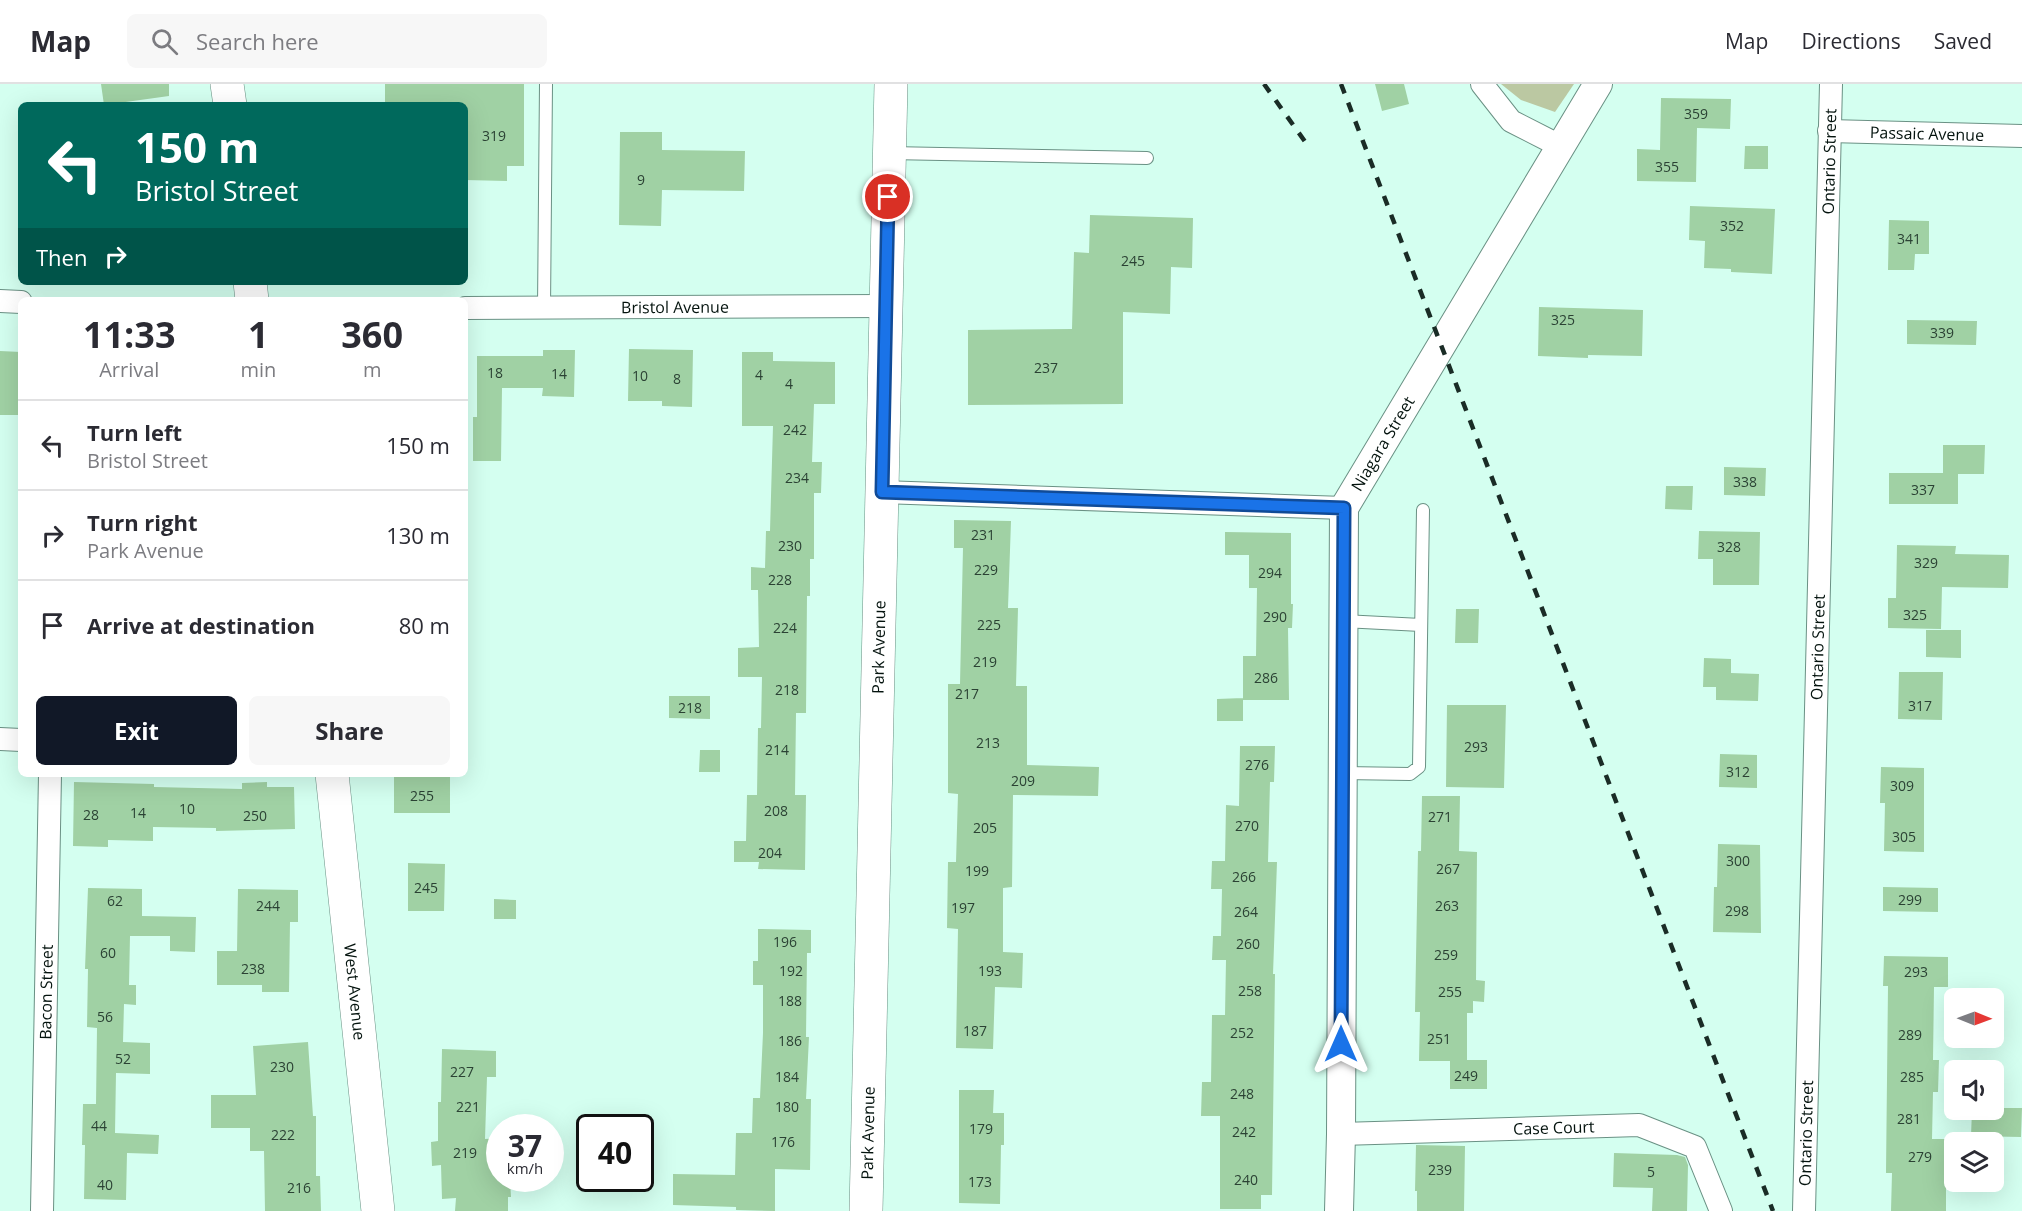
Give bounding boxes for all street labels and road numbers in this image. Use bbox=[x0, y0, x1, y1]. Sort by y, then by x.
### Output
street label: Ontario Street bbox=[1817, 108, 1841, 215]
street label: Passaic Avenue bbox=[1870, 121, 1984, 146]
street label: Bristol Avenue bbox=[621, 296, 729, 318]
street label: Niagara Street bbox=[1346, 392, 1420, 495]
street label: Ontario Street bbox=[1805, 594, 1830, 700]
street label: Park Avenue bbox=[866, 600, 891, 694]
street label: West Avenue bbox=[339, 942, 371, 1041]
street label: Bacon Street bbox=[34, 944, 58, 1040]
street label: Ontario Street bbox=[1794, 1080, 1818, 1186]
street label: Park Avenue bbox=[856, 1086, 880, 1180]
street label: Case Court bbox=[1513, 1115, 1595, 1140]

